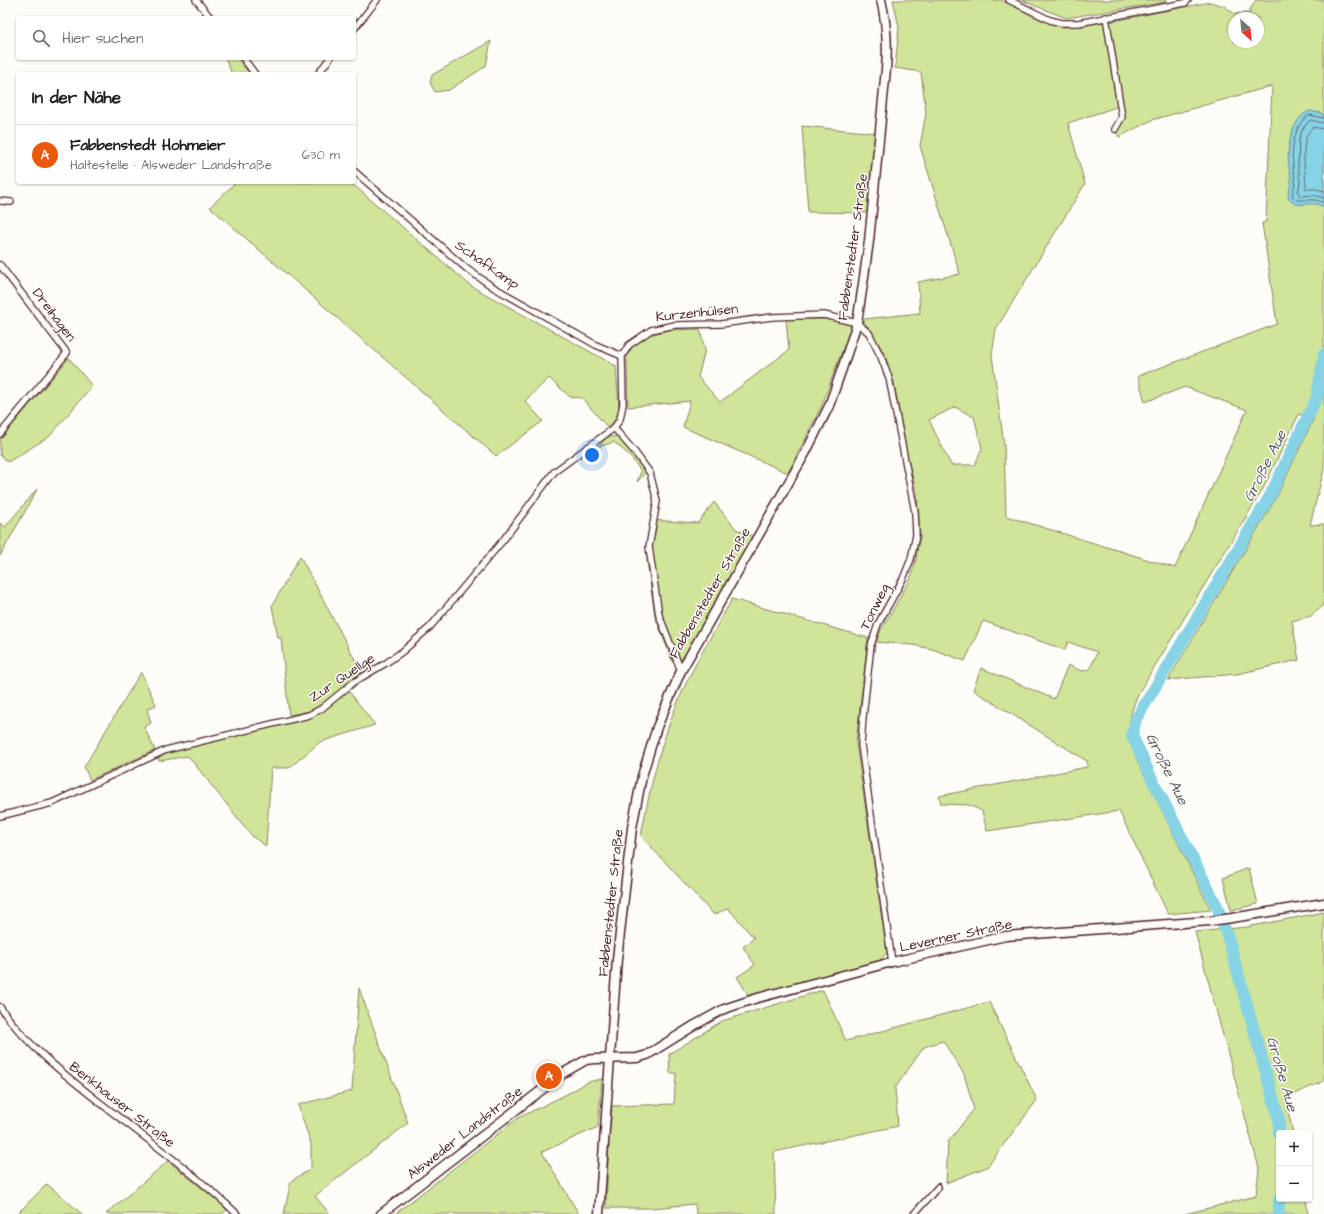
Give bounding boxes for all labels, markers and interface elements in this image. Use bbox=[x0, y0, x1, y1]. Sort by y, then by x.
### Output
north arrow bbox=[1228, 12, 1264, 48]
search box bbox=[16, 16, 356, 60]
icon: search bbox=[30, 27, 52, 49]
text: Hier suchen bbox=[62, 28, 143, 49]
text: In der Nähe bbox=[32, 86, 121, 110]
text: Fabbenstedt Hohmeier bbox=[70, 135, 225, 156]
text: A bbox=[41, 146, 49, 164]
text: 630 m bbox=[302, 146, 340, 164]
text: Haltestelle · Alsweder Landstraße bbox=[70, 156, 272, 174]
street label: Fabbenstedter Straße bbox=[833, 172, 873, 322]
street label: Schafkamp bbox=[451, 235, 523, 295]
street label: Dreihagen bbox=[27, 284, 81, 346]
street label: Kurzenhülsen bbox=[655, 299, 739, 327]
water label: Große Aue bbox=[1238, 426, 1292, 505]
your location bbox=[582, 445, 602, 465]
street label: Fabbenstedter Straße bbox=[664, 523, 756, 662]
street label: Tonweg bbox=[855, 580, 895, 634]
street label: Zur Quellge bbox=[305, 648, 379, 707]
water label: Große Aue bbox=[1141, 730, 1194, 809]
street label: Fabbenstedter Straße bbox=[593, 828, 629, 978]
street label: Leverner Straße bbox=[898, 914, 1015, 958]
water label: Große Aue bbox=[1261, 1034, 1303, 1115]
street label: Benkhauser Straße bbox=[65, 1057, 179, 1153]
pin: A bbox=[536, 1061, 562, 1091]
street label: Alsweder Landstraße bbox=[403, 1081, 527, 1184]
map controls bbox=[1276, 1130, 1312, 1202]
button: + bbox=[1276, 1130, 1312, 1166]
button: − bbox=[1276, 1166, 1312, 1202]

